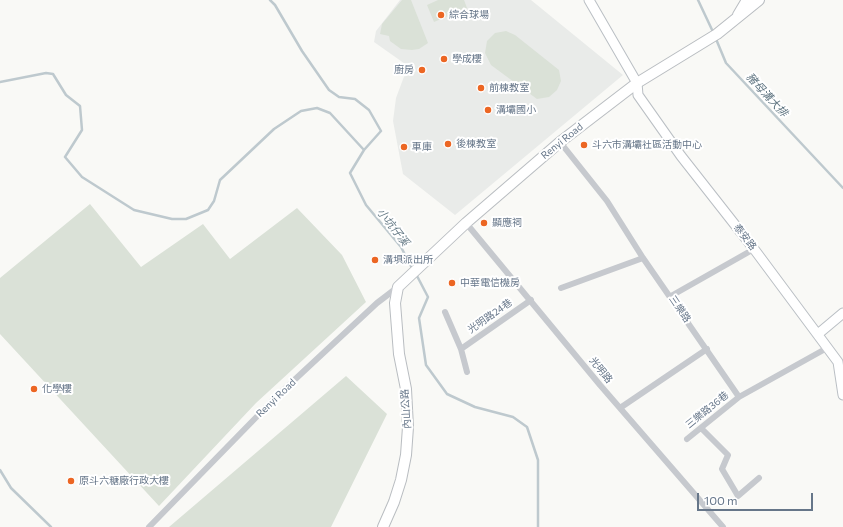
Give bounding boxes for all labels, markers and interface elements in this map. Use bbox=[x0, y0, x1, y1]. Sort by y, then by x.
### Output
place label: 綜合球場 bbox=[449, 9, 489, 21]
marker: 綜合球場 bbox=[436, 10, 446, 20]
place label: 學成樓 bbox=[452, 53, 482, 65]
marker: 學成樓 bbox=[439, 54, 449, 64]
place label: 廚房 bbox=[394, 64, 414, 76]
marker: 廚房 bbox=[417, 65, 427, 75]
water label: 豬母溝大排 bbox=[743, 70, 791, 120]
place label: 前棟教室 bbox=[489, 82, 529, 94]
marker: 前棟教室 bbox=[476, 83, 486, 93]
place label: 溝壩國小 bbox=[496, 104, 536, 116]
marker: 溝壩國小 bbox=[483, 105, 493, 115]
street label: Renyi Road bbox=[539, 121, 585, 161]
place label: 後棟教室 bbox=[456, 138, 496, 150]
marker: 後棟教室 bbox=[443, 139, 453, 149]
place label: 斗六市溝壩社區活動中心 bbox=[592, 139, 702, 151]
marker: 斗六市溝壩社區活動中心 bbox=[579, 140, 589, 150]
place label: 車庫 bbox=[412, 141, 432, 153]
marker: 車庫 bbox=[399, 142, 409, 152]
water label: 小坑仔溪 bbox=[374, 206, 412, 248]
place label: 顯應祠 bbox=[492, 217, 522, 229]
marker: 顯應祠 bbox=[479, 218, 489, 228]
street label: 泰安路 bbox=[731, 221, 759, 253]
place label: 溝埧派出所 bbox=[383, 254, 433, 266]
marker: 溝埧派出所 bbox=[370, 255, 380, 265]
place label: 中華電信機房 bbox=[460, 277, 520, 289]
marker: 中華電信機房 bbox=[447, 278, 457, 288]
street label: 三樂路 bbox=[667, 293, 693, 325]
street label: 光明路24巷 bbox=[466, 296, 514, 336]
street label: 光明路 bbox=[587, 355, 615, 385]
street label: Renyi Road bbox=[254, 376, 298, 420]
place label: 化學樓 bbox=[42, 383, 72, 395]
marker: 化學樓 bbox=[29, 384, 39, 394]
street label: 內山公路 bbox=[399, 389, 413, 429]
street label: 三樂路36巷 bbox=[683, 389, 731, 431]
place label: 原斗六糖廠行政大樓 bbox=[79, 475, 169, 487]
marker: 原斗六糖廠行政大樓 bbox=[66, 476, 76, 486]
scale bar bbox=[699, 485, 815, 511]
text: 100 m bbox=[704, 493, 738, 507]

